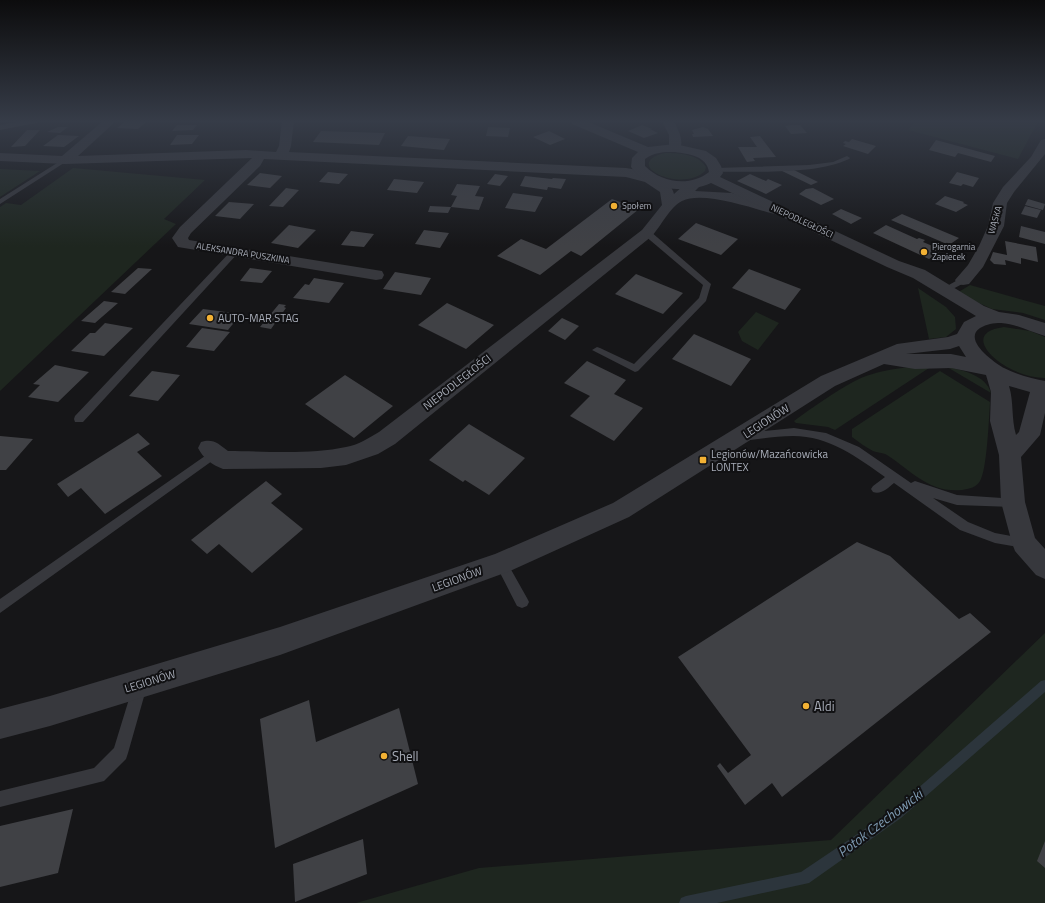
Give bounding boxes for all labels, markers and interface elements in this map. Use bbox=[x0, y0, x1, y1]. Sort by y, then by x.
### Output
place label: Społem bbox=[622, 199, 651, 212]
street label: NIEPODLEGŁOŚCI bbox=[769, 200, 835, 241]
marker: Społem bbox=[609, 201, 619, 211]
street label: WĄSKA bbox=[984, 204, 1005, 235]
street label: ALEKSANDRA PUSZKINA bbox=[196, 239, 291, 266]
place label: Pierogarnia Zapiecek bbox=[932, 240, 976, 263]
marker: Pierogarnia Zapiecek bbox=[919, 247, 929, 257]
place label: AUTO-MAR STAG bbox=[218, 310, 299, 326]
marker: AUTO-MAR STAG bbox=[205, 313, 215, 323]
street label: NIEPODLEGŁOŚCI bbox=[420, 350, 494, 414]
street label: LEGIONÓW bbox=[740, 400, 793, 442]
place label: Legionów/Mazańcowicka LONTEX bbox=[711, 446, 829, 475]
marker: Legionów/Mazańcowicka LONTEX bbox=[698, 455, 708, 465]
street label: LEGIONÓW bbox=[430, 562, 485, 595]
street label: LEGIONÓW bbox=[123, 666, 178, 696]
place label: Aldi bbox=[814, 696, 834, 716]
marker: Aldi bbox=[801, 701, 811, 711]
place label: Shell bbox=[392, 746, 419, 766]
marker: Shell bbox=[379, 751, 389, 761]
water label: Potok Czechowicki bbox=[833, 782, 928, 862]

